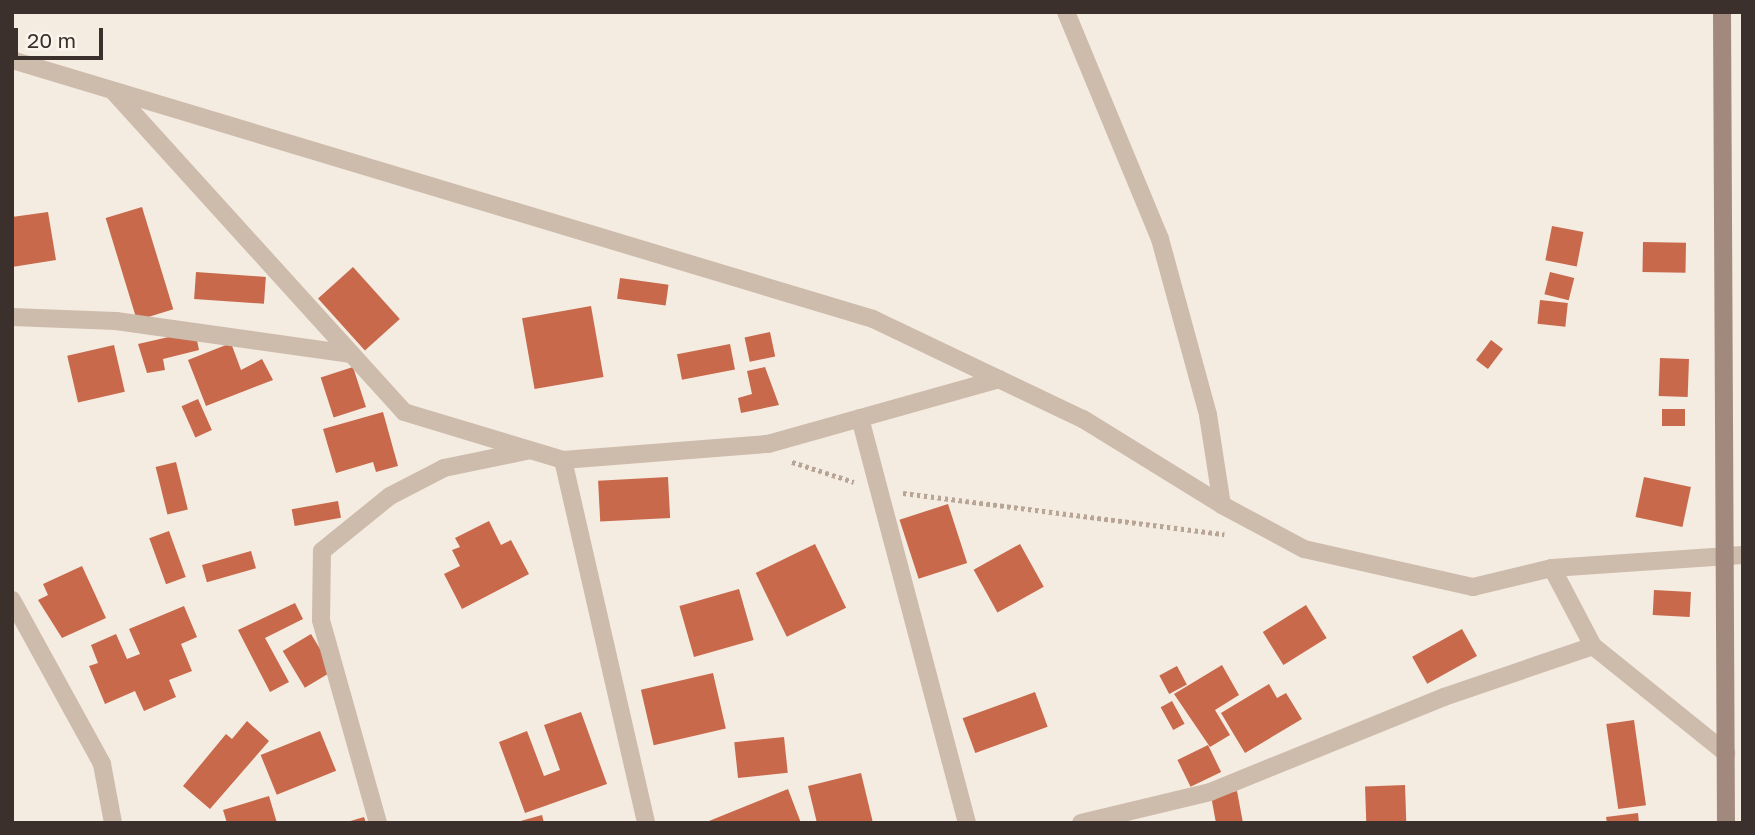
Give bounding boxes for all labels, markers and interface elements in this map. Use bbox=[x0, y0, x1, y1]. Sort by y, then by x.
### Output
scale bar bbox=[18, 14, 107, 58]
text: 20 m bbox=[27, 27, 76, 53]

